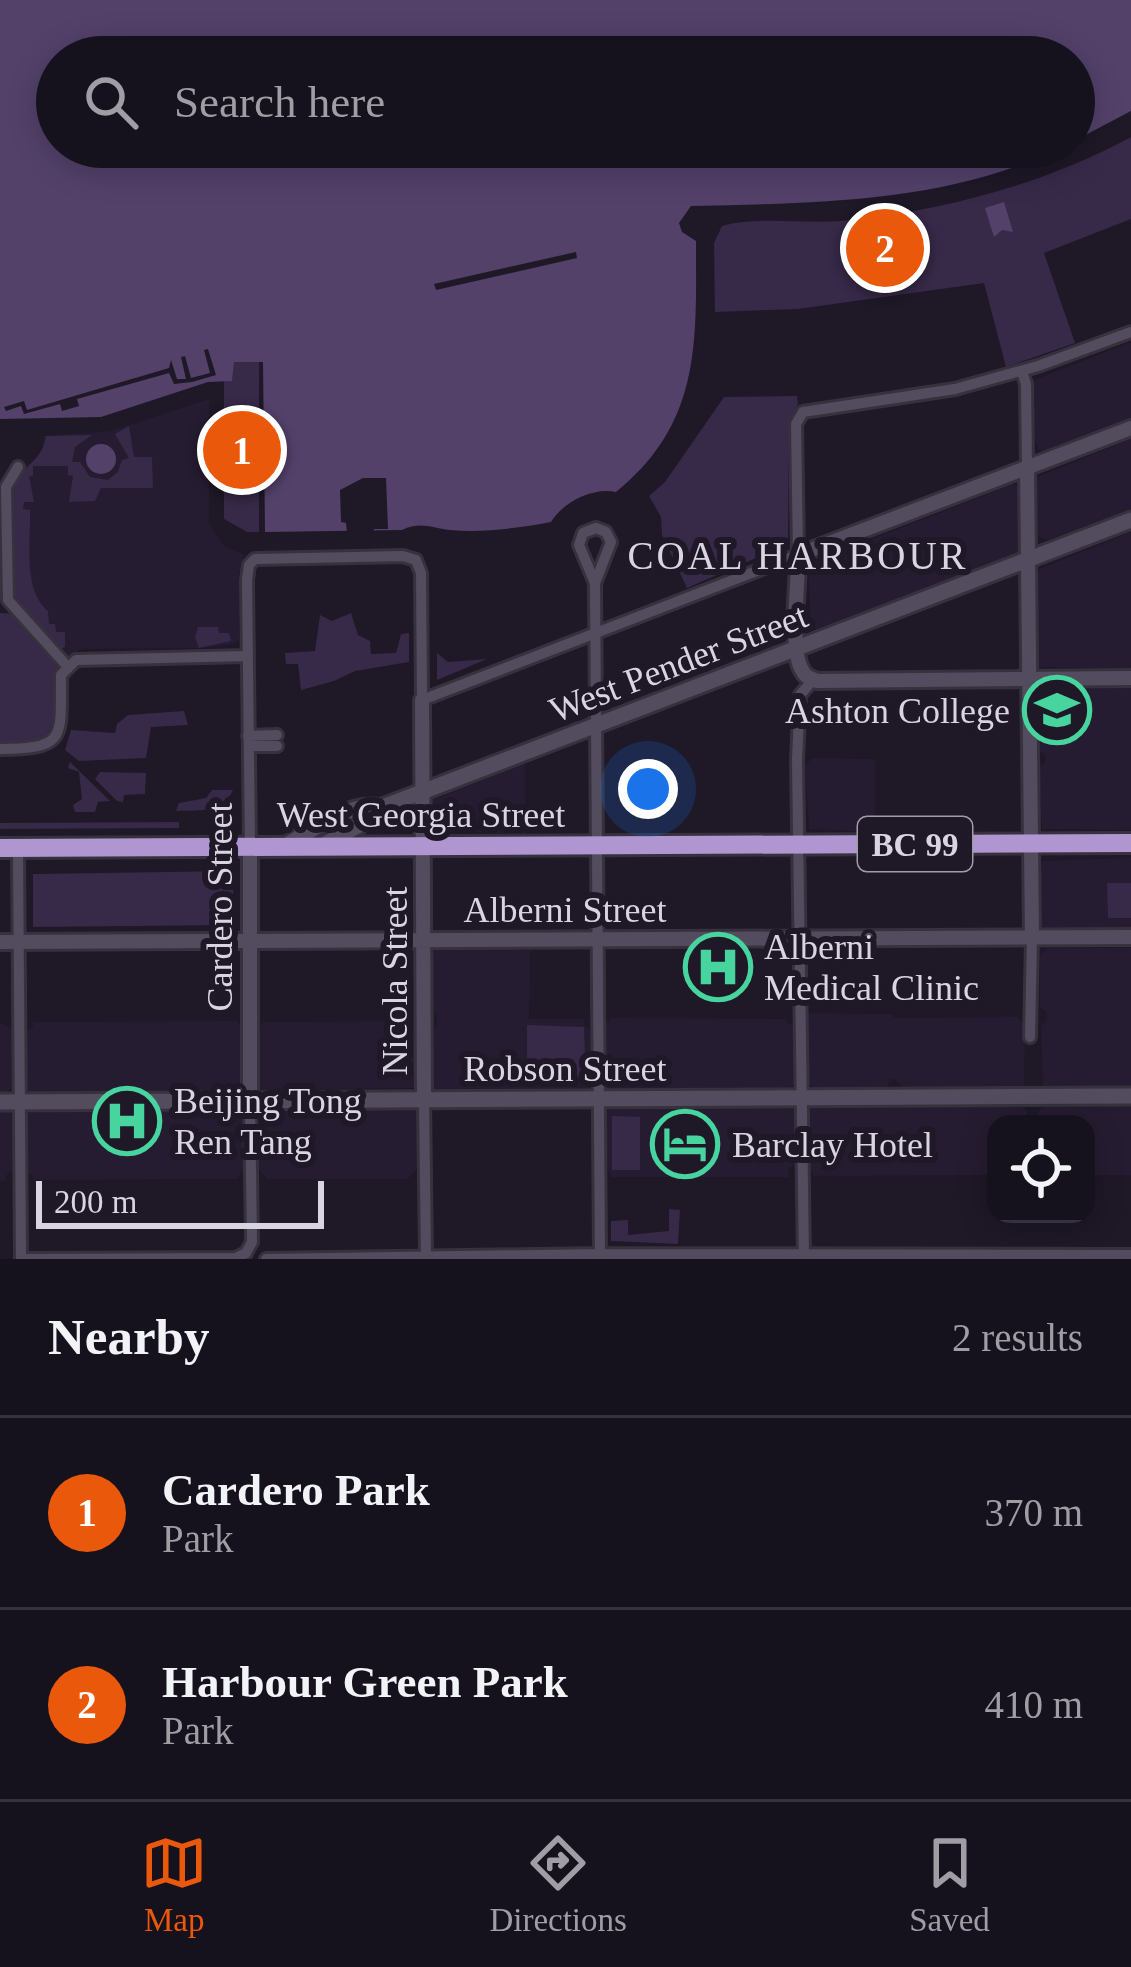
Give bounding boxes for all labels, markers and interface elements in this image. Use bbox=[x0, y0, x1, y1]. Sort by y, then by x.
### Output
search box bbox=[36, 36, 1095, 168]
icon: search bbox=[78, 69, 144, 135]
text: Search here bbox=[174, 77, 385, 127]
pin: 2 bbox=[846, 203, 924, 293]
pin: 1 bbox=[203, 405, 281, 495]
district label: COAL HARBOUR bbox=[627, 534, 969, 577]
street label: West Pender Street bbox=[544, 595, 813, 731]
school or university icon: Ashton College bbox=[1022, 675, 1092, 745]
place label: Ashton College bbox=[785, 691, 1010, 731]
your location bbox=[618, 759, 678, 819]
street label: West Georgia Street bbox=[277, 795, 565, 835]
street label: Cardero Street bbox=[200, 803, 240, 1011]
road number: BC 99 bbox=[858, 817, 972, 871]
street label: Nicola Street bbox=[375, 887, 415, 1075]
street label: Alberni Street bbox=[464, 890, 666, 930]
place label: Alberni Medical Clinic bbox=[764, 927, 979, 1008]
hospital icon: Alberni Medical Clinic bbox=[683, 932, 753, 1002]
street label: Robson Street bbox=[464, 1049, 667, 1089]
place label: Beijing Tong Ren Tang bbox=[174, 1081, 362, 1162]
hospital icon: Beijing Tong Ren Tang bbox=[92, 1086, 162, 1156]
hotel icon: Barclay Hotel bbox=[650, 1109, 720, 1179]
map controls bbox=[987, 1115, 1095, 1223]
button: locate bbox=[987, 1115, 1095, 1223]
place label: Barclay Hotel bbox=[732, 1125, 933, 1165]
scale bar bbox=[36, 1175, 324, 1228]
text: 200 m bbox=[54, 1184, 137, 1220]
text: Nearby bbox=[48, 1309, 209, 1365]
text: 2 results bbox=[952, 1316, 1083, 1359]
text: Cardero Park bbox=[162, 1465, 430, 1515]
text: 1 bbox=[77, 1491, 97, 1534]
text: 370 m bbox=[984, 1491, 1083, 1534]
text: Park bbox=[162, 1517, 234, 1560]
text: Harbour Green Park bbox=[162, 1657, 568, 1707]
text: 2 bbox=[77, 1683, 97, 1726]
text: 410 m bbox=[984, 1683, 1083, 1726]
text: Park bbox=[162, 1709, 234, 1752]
tab: Map bbox=[141, 1830, 207, 1939]
tab: Directions bbox=[489, 1830, 627, 1939]
tab: Saved bbox=[909, 1830, 990, 1939]

